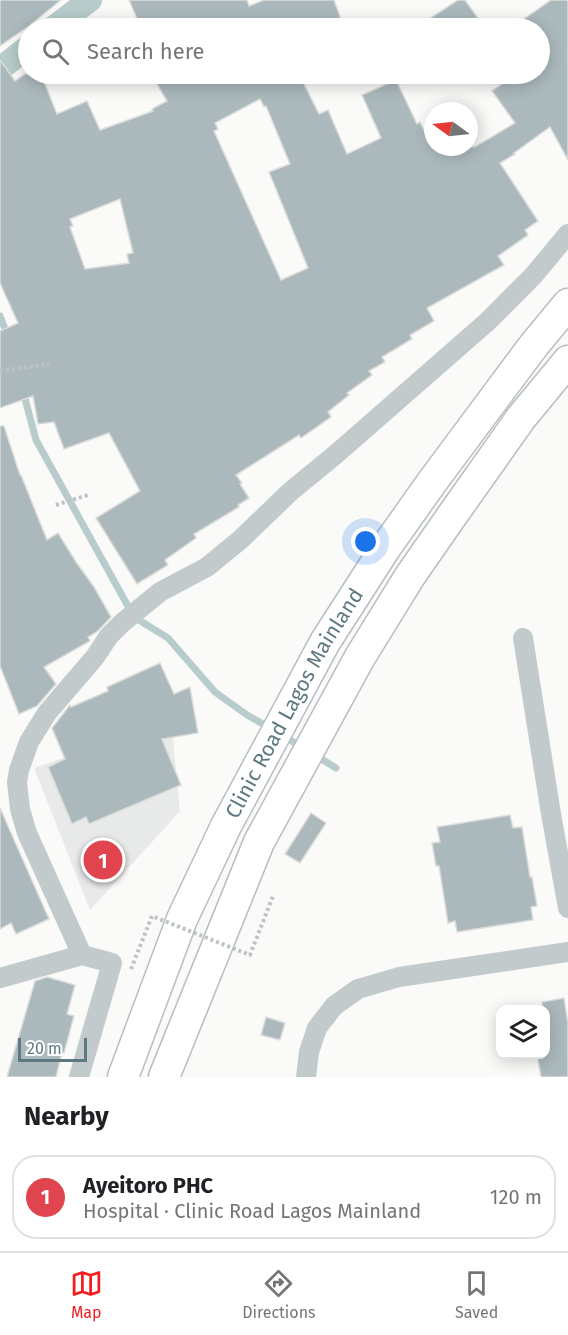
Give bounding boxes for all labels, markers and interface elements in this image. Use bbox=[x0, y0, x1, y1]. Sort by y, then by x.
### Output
search box bbox=[18, 18, 550, 84]
icon: search bbox=[39, 35, 72, 68]
text: Search here bbox=[87, 38, 205, 65]
north arrow bbox=[424, 102, 478, 156]
your location bbox=[351, 527, 380, 556]
street label: Clinic Road Lagos Mainland bbox=[220, 583, 369, 823]
pin: 1 bbox=[84, 838, 122, 882]
map controls bbox=[496, 1005, 550, 1059]
button: layers bbox=[496, 1005, 550, 1059]
scale bar bbox=[18, 1035, 87, 1062]
text: 20 m bbox=[27, 1039, 62, 1058]
text: Nearby bbox=[24, 1101, 109, 1132]
text: Ayeitoro PHC bbox=[83, 1172, 213, 1199]
text: 1 bbox=[41, 1185, 50, 1209]
text: 120 m bbox=[490, 1185, 542, 1209]
text: Hospital · Clinic Road Lagos Mainland bbox=[83, 1199, 421, 1223]
tab: Map bbox=[70, 1267, 103, 1322]
tab: Directions bbox=[242, 1267, 316, 1322]
tab: Saved bbox=[455, 1267, 498, 1322]

